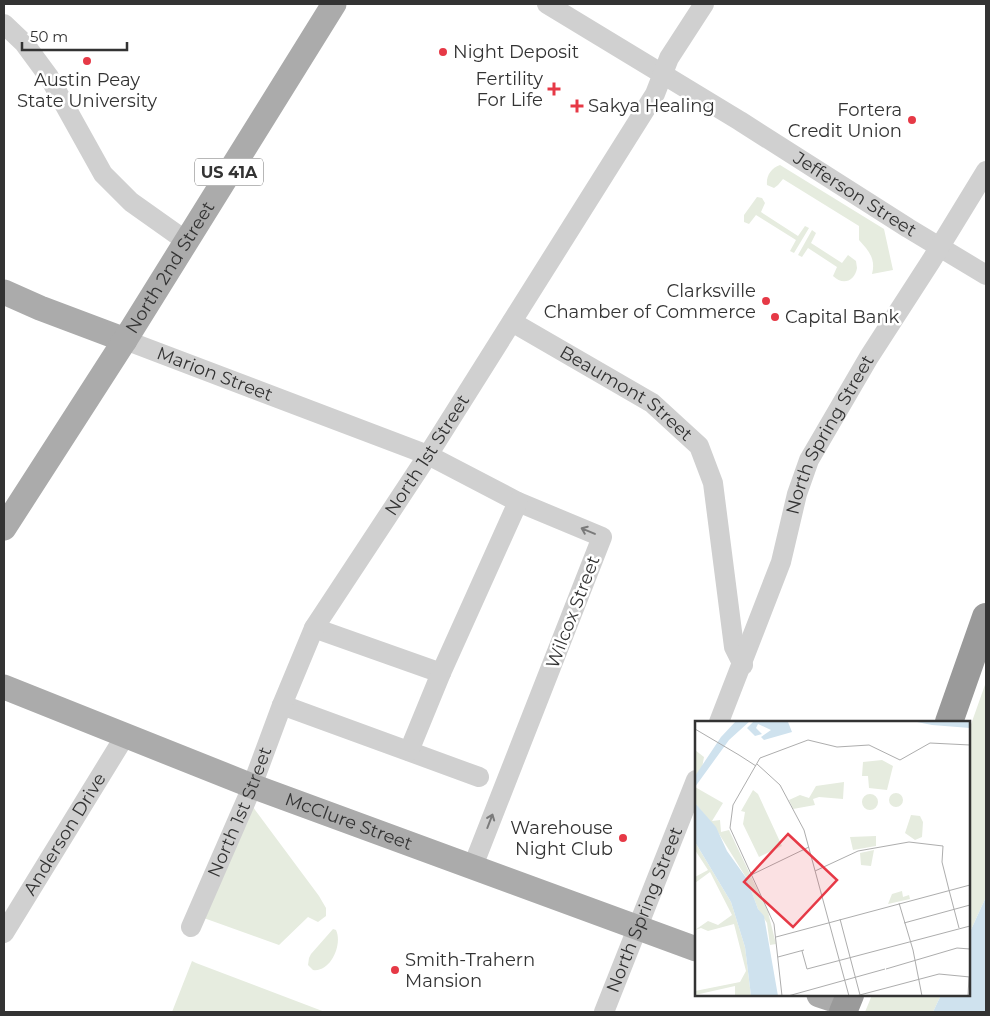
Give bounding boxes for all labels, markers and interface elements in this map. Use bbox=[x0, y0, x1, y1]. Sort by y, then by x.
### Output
scale bar bbox=[22, 20, 128, 52]
text: 50 m bbox=[30, 27, 68, 46]
place label: Night Deposit bbox=[453, 41, 579, 63]
marker: Night Deposit bbox=[437, 46, 449, 58]
marker: Austin Peay State University bbox=[81, 55, 93, 67]
place label: Fertility For Life bbox=[475, 68, 543, 111]
place label: Austin Peay State University bbox=[17, 69, 157, 112]
marker: Fertility For Life bbox=[547, 82, 561, 96]
place label: Sakya Healing bbox=[588, 95, 715, 117]
marker: Sakya Healing bbox=[570, 99, 584, 113]
place label: Fortera Credit Union bbox=[788, 99, 902, 142]
marker: Fortera Credit Union bbox=[906, 114, 918, 126]
street label: Jefferson Street bbox=[789, 146, 920, 241]
road number: US 41A bbox=[195, 158, 263, 186]
street label: North 2nd Street bbox=[121, 197, 219, 338]
place label: Clarksville Chamber of Commerce bbox=[544, 280, 756, 323]
marker: Clarksville Chamber of Commerce bbox=[760, 295, 772, 307]
place label: Capital Bank bbox=[785, 306, 900, 328]
marker: Capital Bank bbox=[769, 311, 781, 323]
street label: Beaumont Street bbox=[556, 341, 697, 446]
street label: Marion Street bbox=[154, 342, 276, 406]
street label: North Spring Street bbox=[782, 351, 879, 517]
street label: North 1st Street bbox=[380, 391, 474, 520]
one-way arrow bbox=[581, 526, 596, 536]
street label: Wilcox Street bbox=[541, 552, 605, 672]
inset map bbox=[695, 721, 970, 996]
street label: North 1st Street bbox=[203, 744, 277, 881]
street label: Anderson Drive bbox=[19, 769, 111, 899]
street label: McClure Street bbox=[282, 788, 415, 855]
one-way arrow bbox=[486, 814, 496, 829]
place label: Warehouse Night Club bbox=[510, 817, 613, 860]
street label: North Spring Street bbox=[602, 824, 687, 996]
marker: Warehouse Night Club bbox=[617, 832, 629, 844]
place label: Smith-Trahern Mansion bbox=[405, 949, 535, 992]
marker: Smith-Trahern Mansion bbox=[389, 964, 401, 976]

